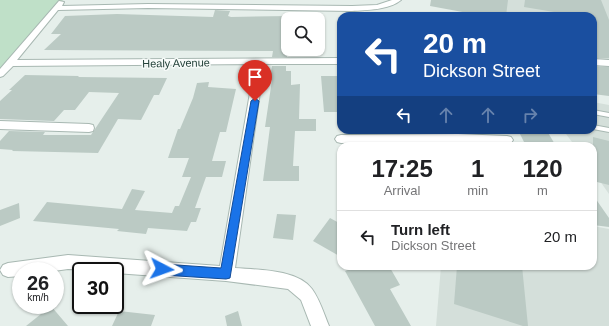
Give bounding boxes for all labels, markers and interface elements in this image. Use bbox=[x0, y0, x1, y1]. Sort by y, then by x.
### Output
map controls bbox=[281, 12, 325, 56]
button: search bbox=[281, 12, 325, 56]
icon: left bbox=[357, 28, 409, 80]
text: 20 m bbox=[423, 28, 487, 59]
street label: Healy Avenue bbox=[142, 56, 210, 70]
pin bbox=[238, 60, 272, 101]
text: Dickson Street bbox=[423, 61, 540, 81]
icon: arrive bbox=[244, 66, 266, 88]
icon: left bbox=[393, 104, 415, 126]
icon: ahead bbox=[435, 104, 457, 126]
icon: ahead bbox=[477, 104, 499, 126]
icon: right bbox=[519, 104, 541, 126]
text: 17:25 bbox=[371, 155, 433, 182]
text: 1 bbox=[471, 155, 484, 182]
text: 120 bbox=[523, 155, 563, 182]
text: Arrival bbox=[384, 183, 421, 198]
text: min bbox=[467, 183, 488, 198]
text: m bbox=[537, 183, 548, 198]
text: Turn left bbox=[391, 221, 450, 238]
icon: left bbox=[357, 226, 379, 248]
text: 20 m bbox=[544, 228, 577, 245]
text: Dickson Street bbox=[391, 238, 476, 253]
position arrow bbox=[141, 248, 183, 290]
speed limit sign: 30 bbox=[72, 262, 124, 314]
text: 26 bbox=[27, 272, 49, 294]
text: km/h bbox=[27, 292, 49, 303]

